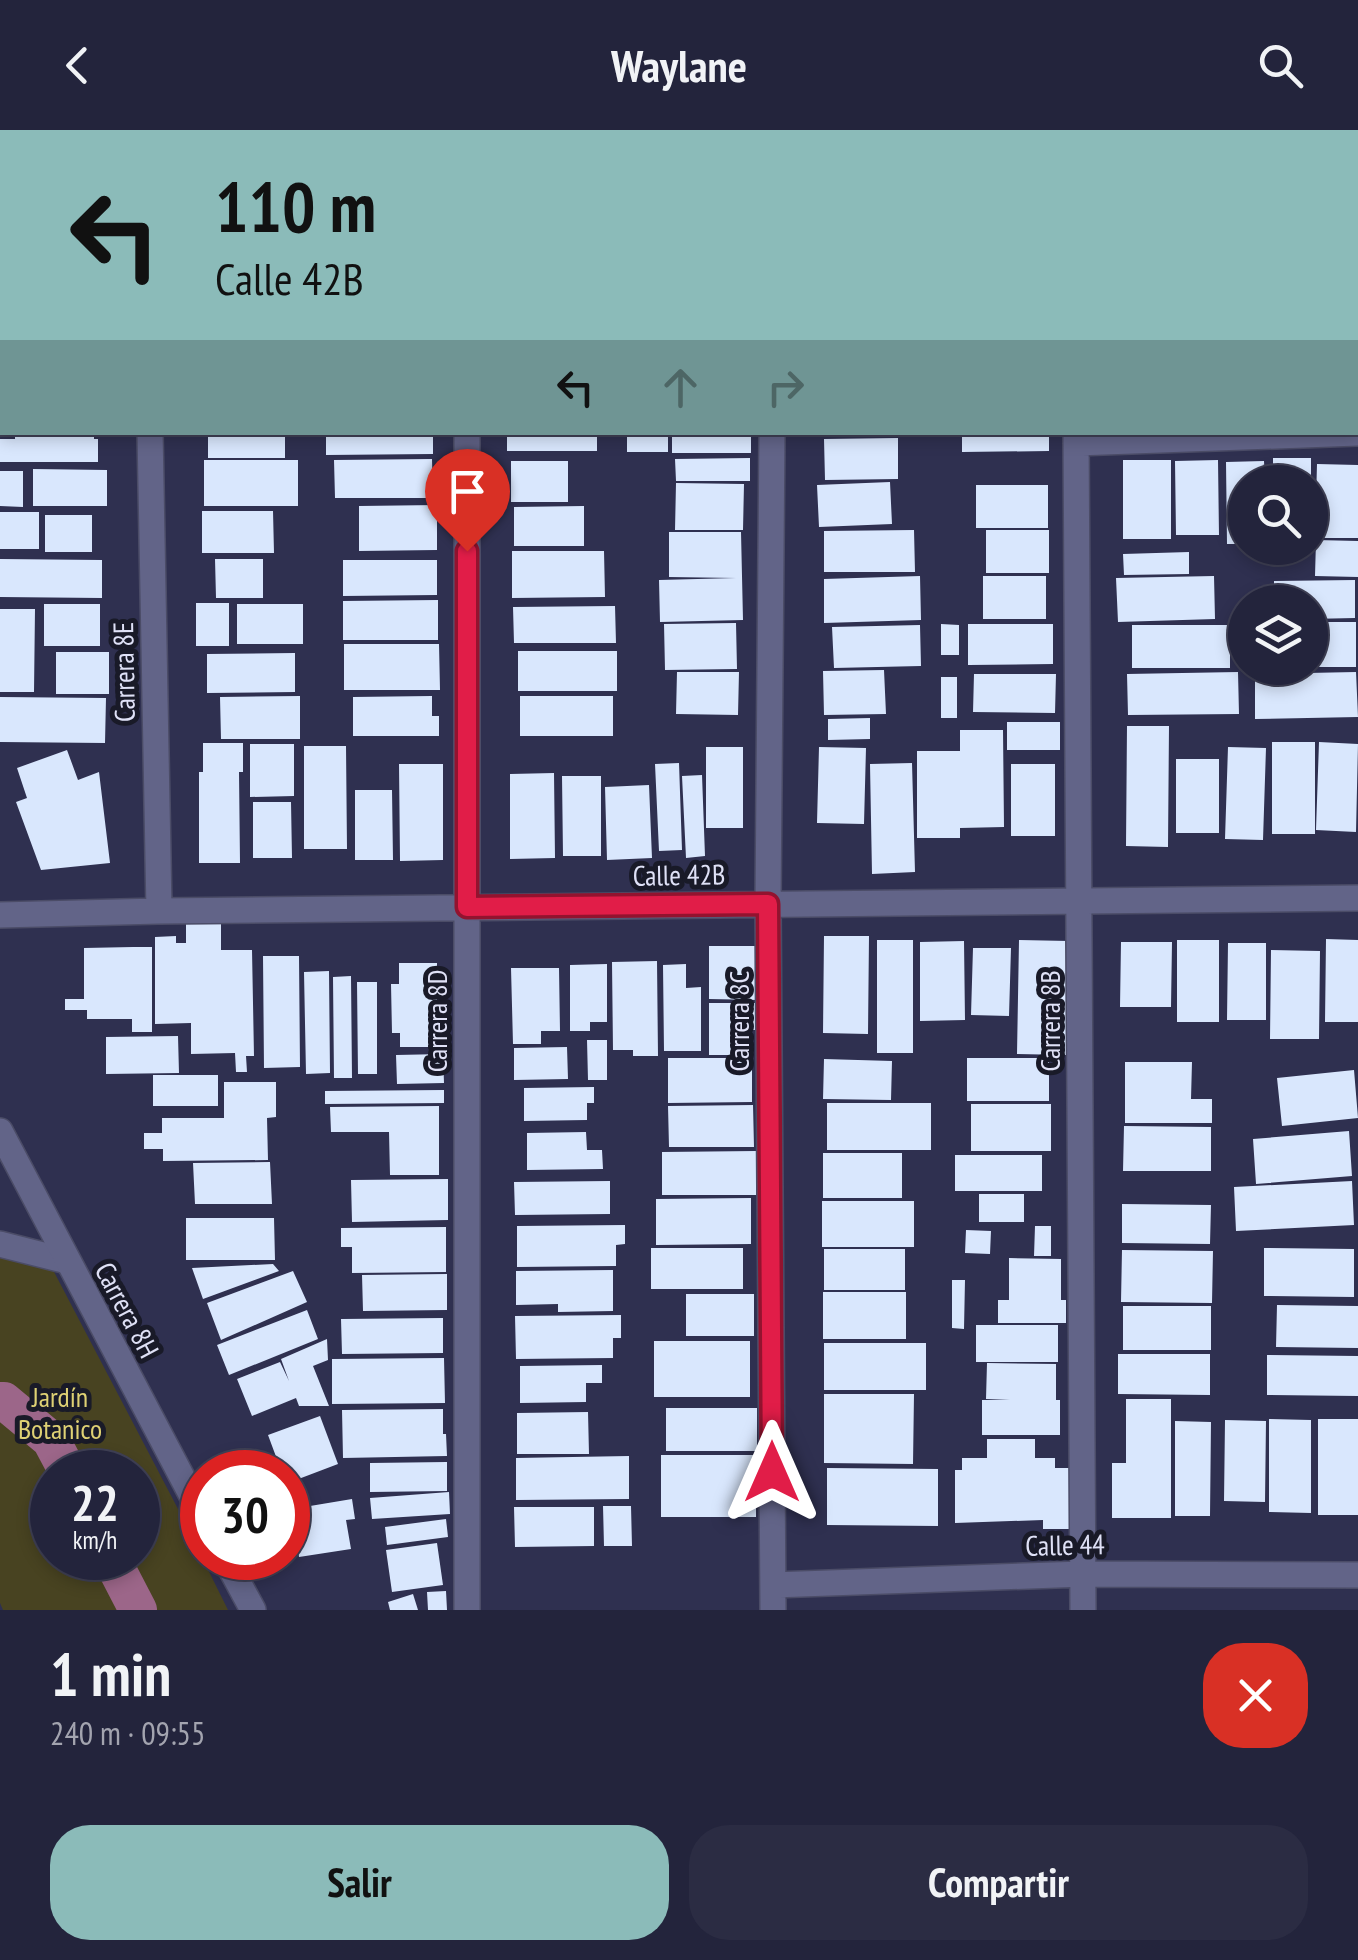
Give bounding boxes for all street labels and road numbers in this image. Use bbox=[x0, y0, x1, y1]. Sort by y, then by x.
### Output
street label: Carrera 8E bbox=[104, 622, 143, 722]
street label: Calle 42B bbox=[632, 855, 726, 894]
street label: Carrera 8D bbox=[418, 970, 455, 1072]
street label: Carrera 8C bbox=[720, 970, 757, 1071]
street label: Carrera 8B bbox=[1031, 970, 1068, 1072]
street label: Carrera 8H bbox=[87, 1256, 168, 1364]
street label: Calle 44 bbox=[1025, 1525, 1105, 1564]

